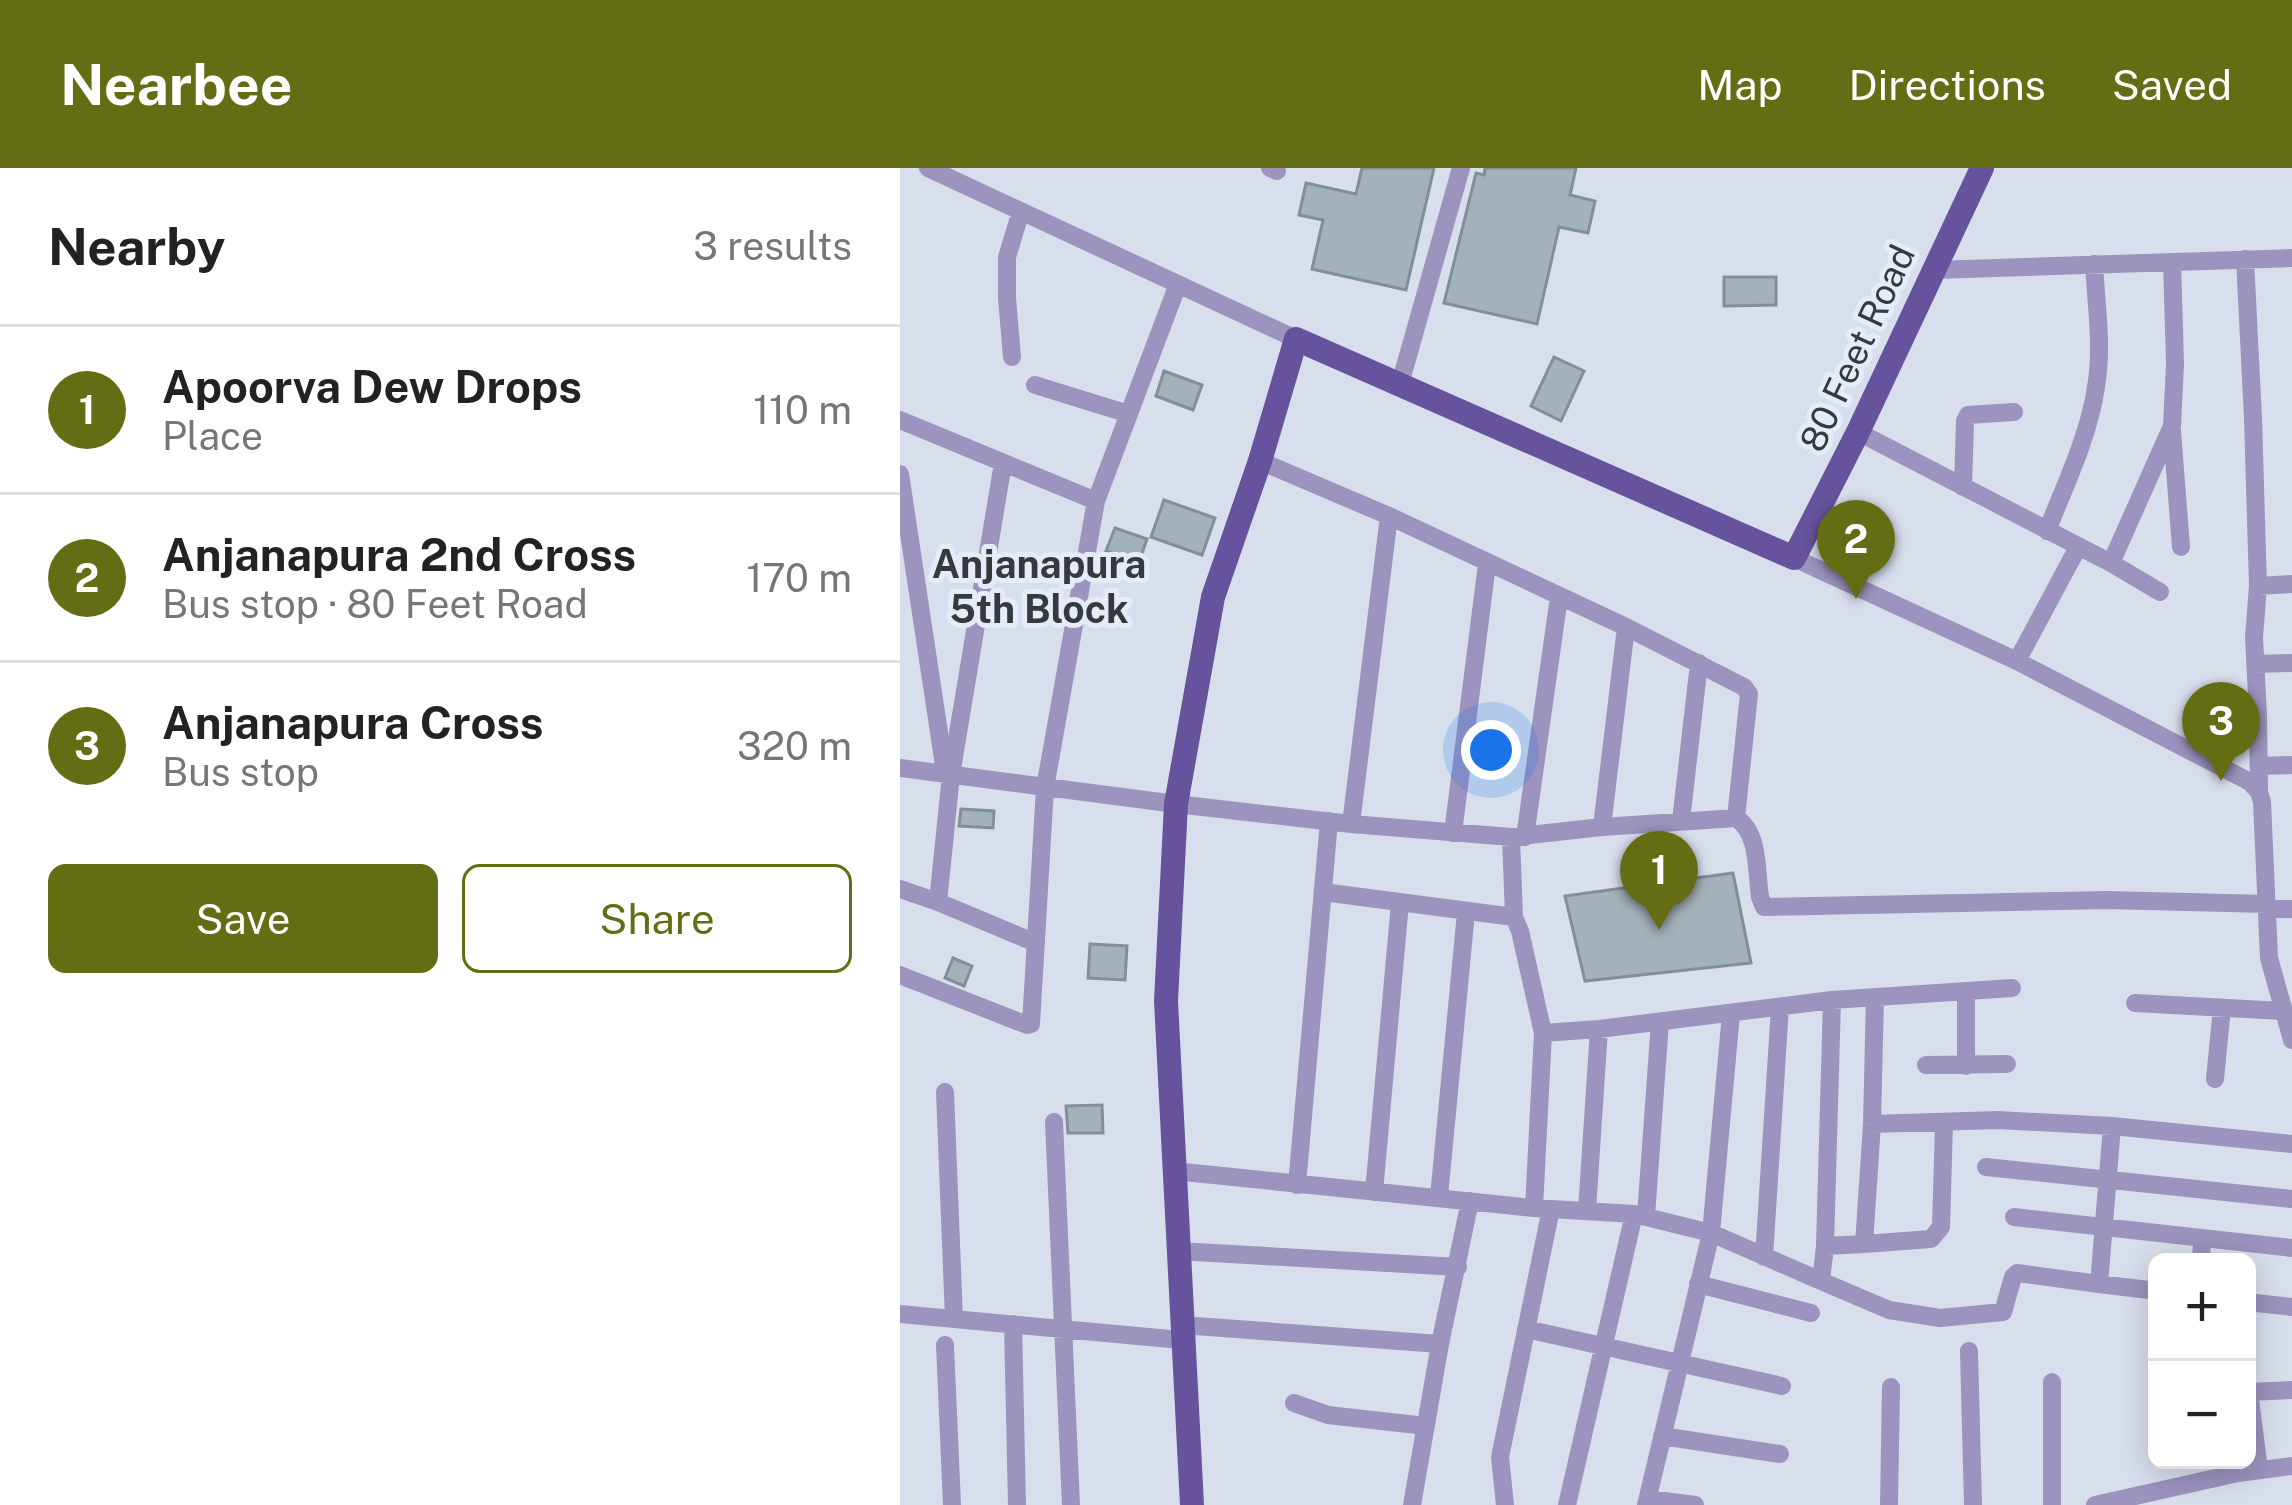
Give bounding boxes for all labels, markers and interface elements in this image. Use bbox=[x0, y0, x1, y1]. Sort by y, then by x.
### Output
text: Nearbee bbox=[60, 51, 293, 118]
text: Map bbox=[1697, 60, 1783, 109]
text: Directions bbox=[1849, 60, 2046, 109]
text: Saved bbox=[2112, 60, 2232, 109]
text: Nearby bbox=[48, 217, 225, 276]
text: 3 results bbox=[693, 223, 852, 269]
street label: 80 Feet Road bbox=[1791, 238, 1923, 458]
text: Apoorva Dew Drops bbox=[162, 360, 582, 413]
text: 1 bbox=[79, 387, 95, 433]
text: 110 m bbox=[753, 387, 852, 433]
text: Place bbox=[162, 413, 263, 459]
pin: 2 bbox=[1817, 500, 1895, 599]
text: Anjanapura 2nd Cross bbox=[162, 528, 636, 581]
district label: Anjanapura 5th Block bbox=[932, 541, 1146, 632]
text: 2 bbox=[75, 555, 99, 601]
text: 170 m bbox=[746, 555, 852, 601]
text: Bus stop · 80 Feet Road bbox=[162, 581, 588, 627]
pin: 3 bbox=[2182, 682, 2260, 781]
text: Anjanapura Cross bbox=[162, 696, 544, 749]
your location bbox=[1461, 720, 1521, 780]
text: 3 bbox=[74, 723, 100, 769]
text: 320 m bbox=[737, 723, 852, 769]
text: Bus stop bbox=[162, 749, 319, 795]
pin: 1 bbox=[1620, 831, 1698, 930]
button: Save bbox=[48, 864, 438, 973]
button: Share bbox=[462, 864, 852, 973]
map controls bbox=[2148, 1253, 2256, 1469]
button: + bbox=[2148, 1253, 2256, 1361]
button: − bbox=[2148, 1361, 2256, 1469]

